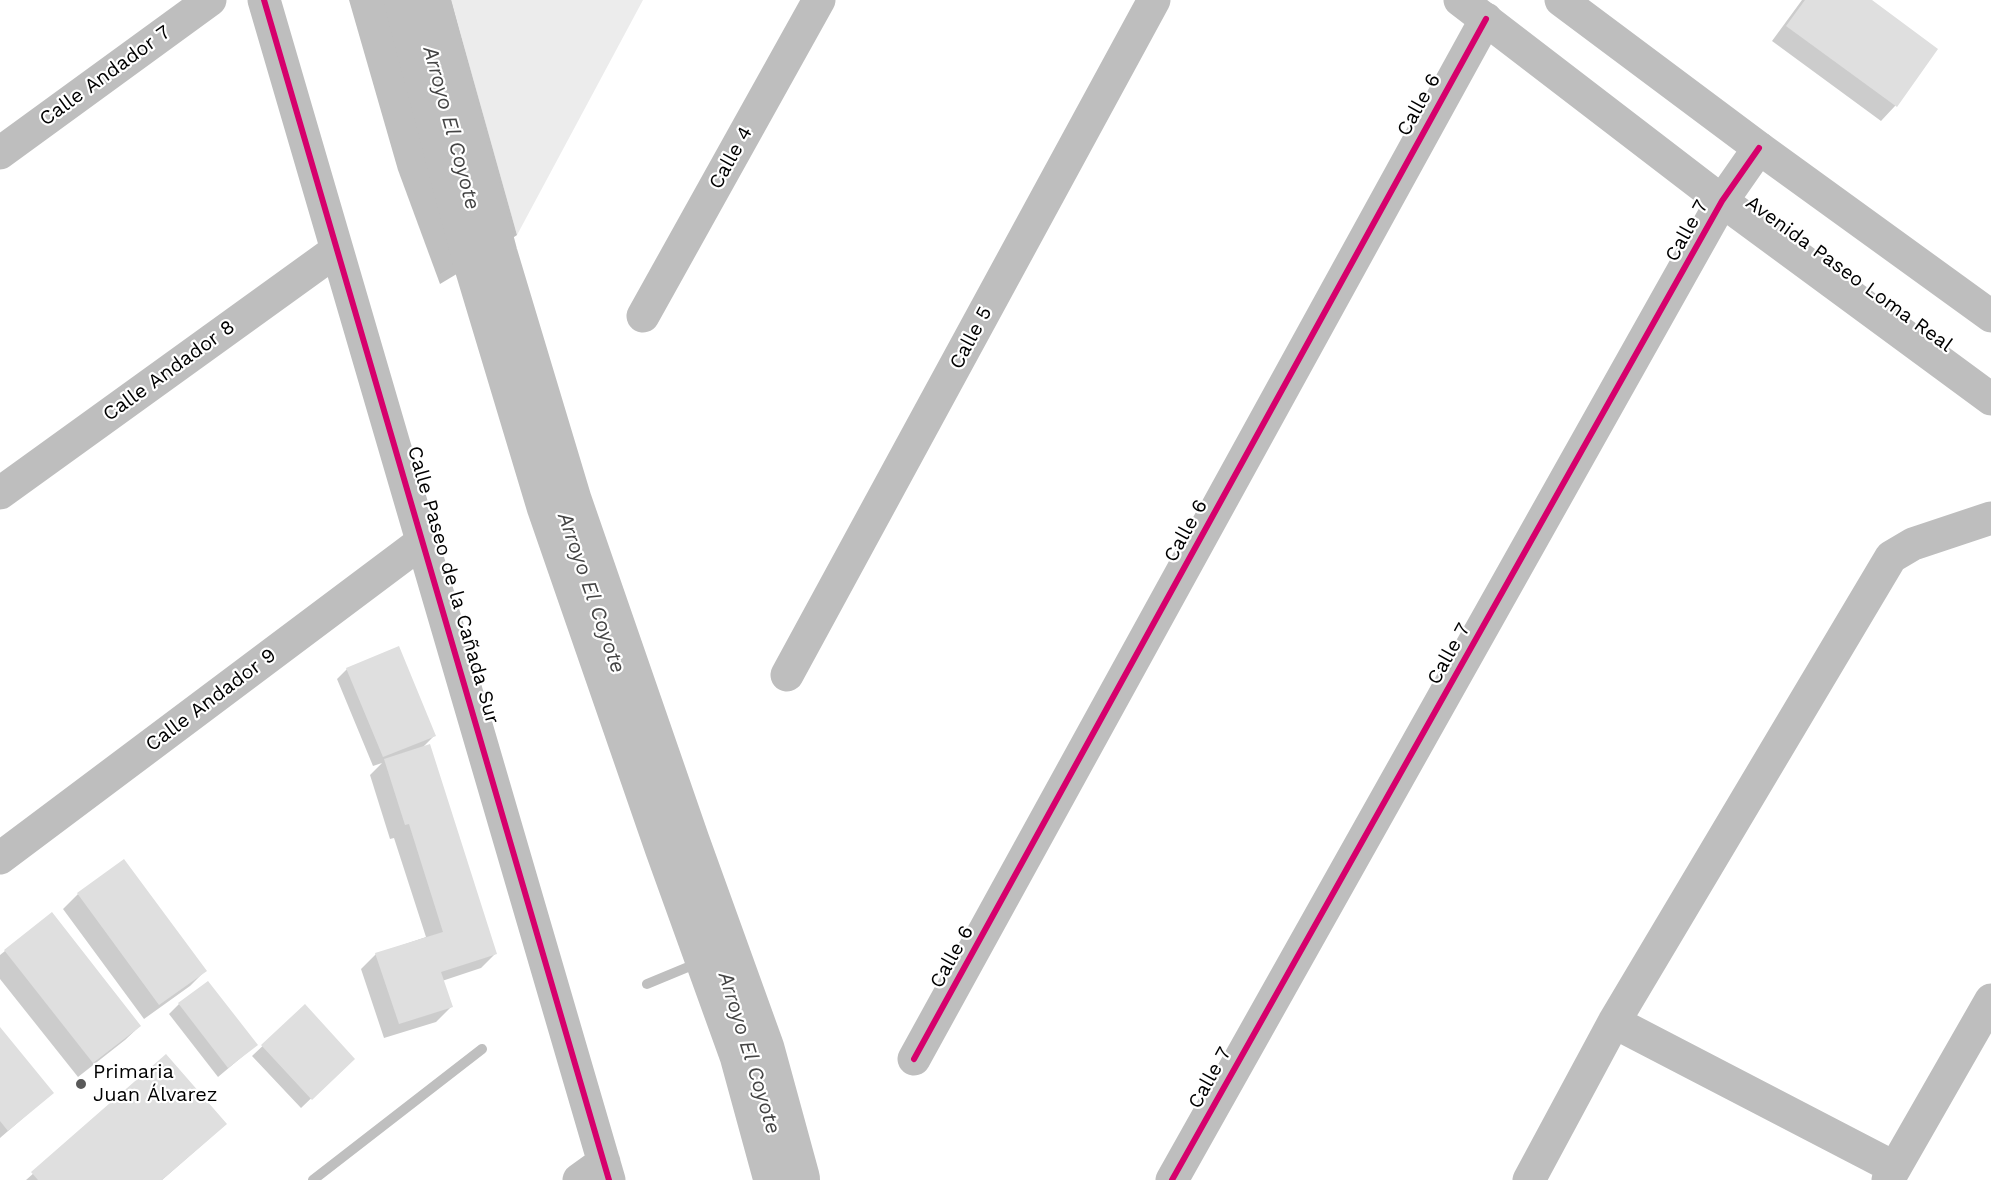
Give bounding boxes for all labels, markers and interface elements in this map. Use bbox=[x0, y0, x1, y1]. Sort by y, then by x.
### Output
street label: Calle Andador 7 bbox=[35, 20, 175, 132]
water label: Arroyo El Coyote bbox=[417, 44, 485, 212]
street label: Calle 6 bbox=[1392, 70, 1446, 140]
street label: Calle 4 bbox=[704, 123, 758, 193]
street label: Avenida Paseo Loma Real bbox=[1741, 191, 1957, 357]
street label: Calle 7 bbox=[1660, 196, 1714, 266]
street label: Calle 5 bbox=[945, 303, 997, 373]
street label: Calle Andador 8 bbox=[98, 315, 240, 427]
street label: Calle Paseo de la Cañada Sur bbox=[402, 443, 504, 727]
street label: Calle 6 bbox=[1159, 496, 1213, 566]
water label: Arroyo El Coyote bbox=[552, 509, 630, 677]
street label: Calle 7 bbox=[1422, 619, 1476, 689]
street label: Calle Andador 9 bbox=[141, 643, 281, 757]
street label: Calle 6 bbox=[925, 922, 979, 992]
water label: Arroyo El Coyote bbox=[712, 969, 786, 1137]
street label: Calle 7 bbox=[1183, 1043, 1237, 1113]
place label: Primaria Juan Álvarez bbox=[93, 1060, 217, 1107]
marker: Primaria Juan Álvarez bbox=[74, 1077, 88, 1091]

